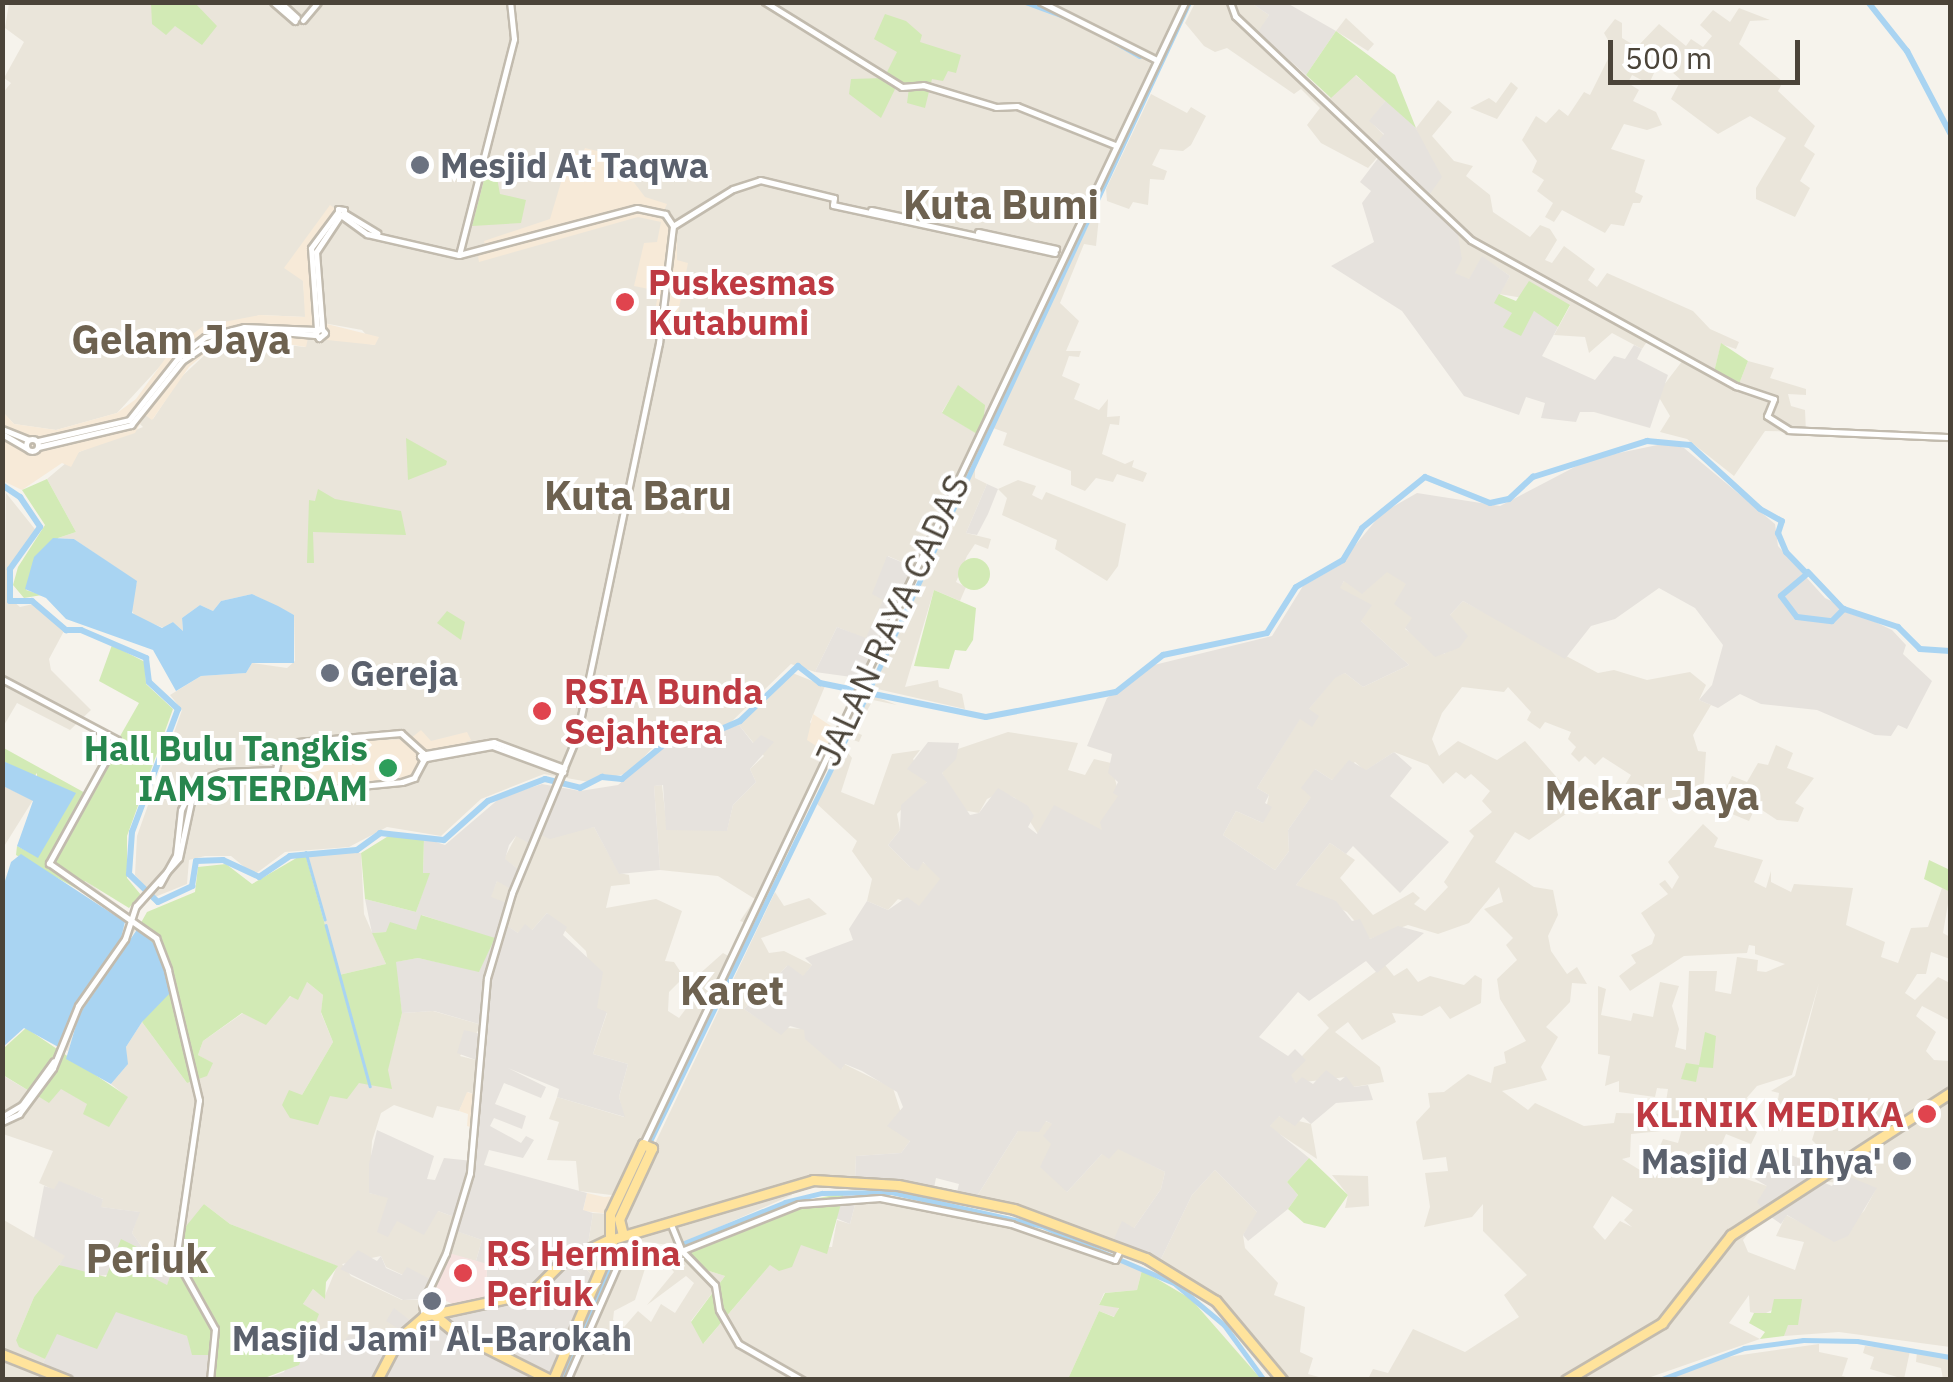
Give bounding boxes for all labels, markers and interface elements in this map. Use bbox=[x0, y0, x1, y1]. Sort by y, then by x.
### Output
scale bar bbox=[1613, 20, 1806, 82]
text: 500 m bbox=[1625, 38, 1712, 77]
place label: Mesjid At Taqwa bbox=[440, 144, 709, 186]
marker: Mesjid At Taqwa bbox=[409, 154, 431, 176]
district label: Kuta Bumi bbox=[903, 180, 1099, 228]
place label: Puskesmas Kutabumi bbox=[648, 261, 835, 343]
marker: Puskesmas Kutabumi bbox=[612, 289, 638, 315]
district label: Gelam Jaya bbox=[71, 315, 291, 363]
street label: JALAN RAYA CADAS bbox=[806, 468, 978, 772]
district label: Kuta Baru bbox=[544, 471, 732, 519]
place label: Gereja bbox=[350, 652, 458, 694]
marker: Gereja bbox=[319, 662, 341, 684]
place label: RSIA Bunda Sejahtera bbox=[564, 670, 763, 752]
marker: RSIA Bunda Sejahtera bbox=[529, 698, 555, 724]
place label: Hall Bulu Tangkis IAMSTERDAM bbox=[84, 727, 368, 809]
marker: Hall Bulu Tangkis IAMSTERDAM bbox=[377, 757, 399, 779]
district label: Mekar Jaya bbox=[1545, 771, 1759, 819]
district label: Karet bbox=[680, 966, 784, 1014]
place label: KLINIK MEDIKA bbox=[1635, 1093, 1904, 1135]
marker: KLINIK MEDIKA bbox=[1914, 1101, 1940, 1127]
place label: Masjid Al Ihya' bbox=[1641, 1140, 1882, 1182]
marker: Masjid Al Ihya' bbox=[1891, 1150, 1913, 1172]
place label: RS Hermina Periuk bbox=[486, 1232, 681, 1314]
district label: Periuk bbox=[86, 1234, 208, 1282]
marker: RS Hermina Periuk bbox=[450, 1260, 476, 1286]
marker: Masjid Jami' Al-Barokah bbox=[421, 1290, 443, 1312]
place label: Masjid Jami' Al-Barokah bbox=[232, 1317, 632, 1359]

